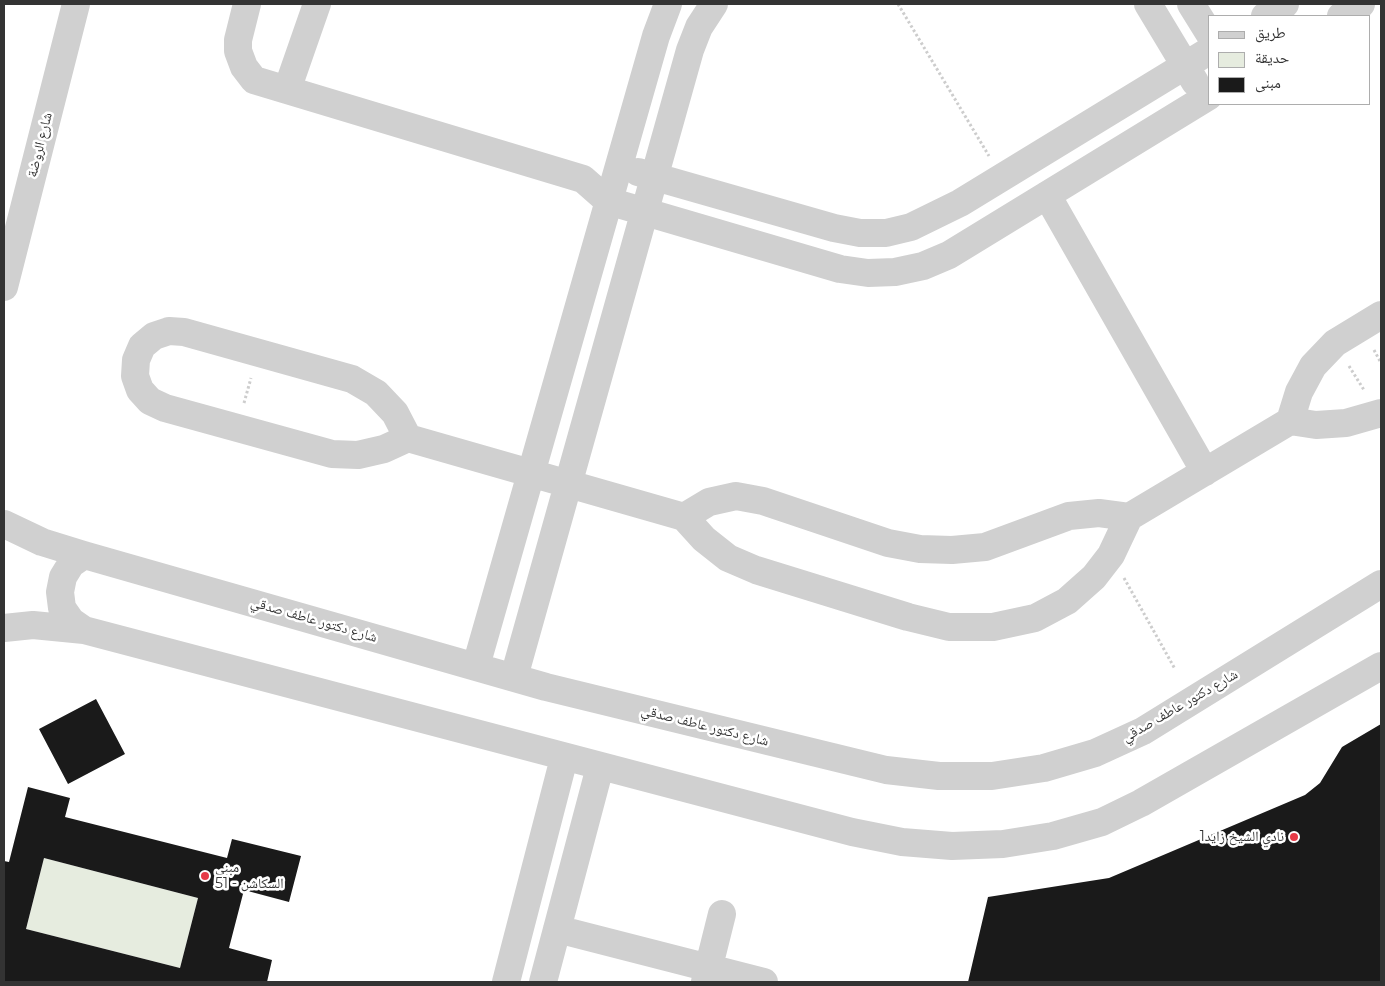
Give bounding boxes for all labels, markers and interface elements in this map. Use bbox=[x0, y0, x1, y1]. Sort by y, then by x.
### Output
legend bbox=[1208, 15, 1370, 105]
text: طريق bbox=[1255, 23, 1286, 42]
text: حديقة bbox=[1255, 48, 1289, 67]
text: مبنى bbox=[1255, 73, 1281, 92]
street label: شارع الروضة bbox=[24, 111, 56, 179]
street label: شارع دكتور عاطف صدقي bbox=[249, 594, 379, 646]
street label: شارع دكتور عاطف صدقي bbox=[1119, 666, 1241, 746]
street label: شارع دكتور عاطف صدقي bbox=[640, 702, 770, 750]
place label: نادي الشيخ زايد1 bbox=[1200, 829, 1284, 845]
marker: نادي الشيخ زايد1 bbox=[1288, 831, 1300, 843]
place label: مبنى السكاشن - 51 bbox=[215, 860, 284, 892]
marker: مبنى السكاشن - 51 bbox=[199, 870, 211, 882]

